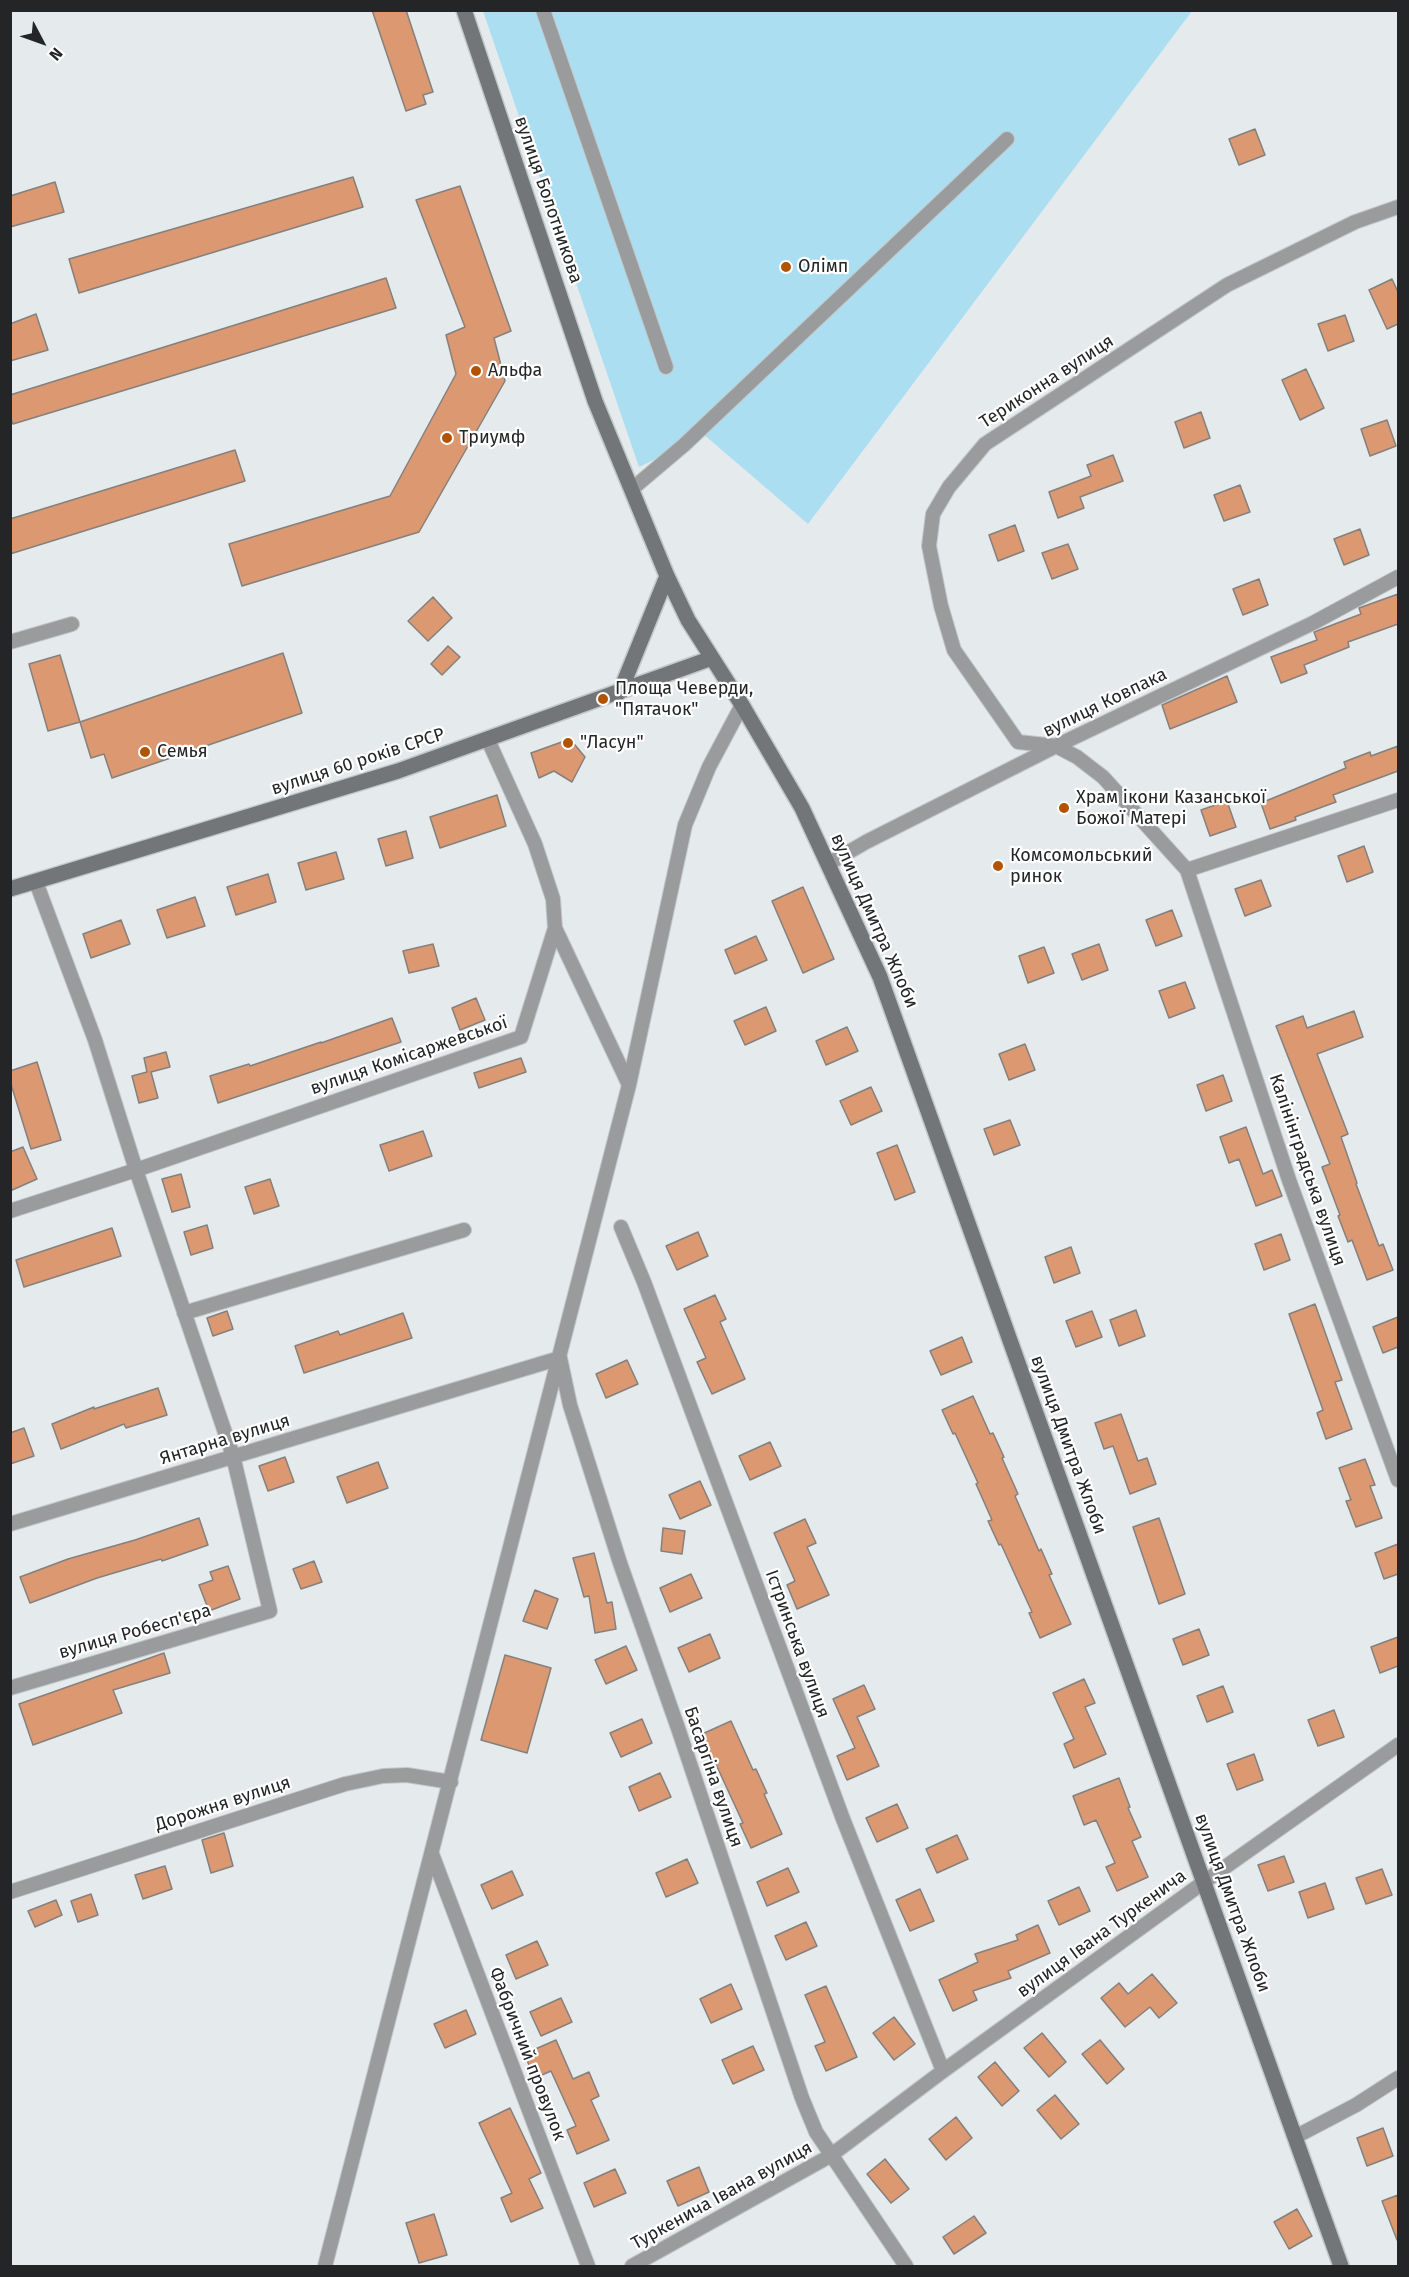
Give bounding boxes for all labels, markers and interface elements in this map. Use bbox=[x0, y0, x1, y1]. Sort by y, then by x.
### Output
north arrow bbox=[12, 12, 72, 72]
text: N bbox=[45, 44, 67, 64]
street label: вулиця Болотникова bbox=[509, 114, 587, 286]
place label: Олімп bbox=[798, 256, 848, 278]
marker: Олімп bbox=[779, 260, 793, 274]
street label: Териконна вулиця bbox=[976, 331, 1118, 433]
place label: Альфа bbox=[488, 360, 542, 382]
marker: Альфа bbox=[469, 364, 483, 378]
place label: Триумф bbox=[459, 427, 525, 449]
marker: Триумф bbox=[440, 431, 454, 445]
street label: вулиця Ковпака bbox=[1039, 664, 1171, 742]
place label: Площа Чеверди, "Пятачок" bbox=[615, 678, 753, 720]
marker: Площа Чеверди, "Пятачок" bbox=[596, 692, 610, 706]
street label: вулиця 60 років СРСР bbox=[269, 724, 447, 800]
place label: "Ласун" bbox=[580, 732, 644, 754]
marker: "Ласун" bbox=[561, 736, 575, 750]
place label: Семья bbox=[157, 741, 208, 763]
marker: Семья bbox=[138, 745, 152, 759]
place label: Храм ікони Казанської Божої Матері bbox=[1076, 787, 1266, 830]
marker: Храм ікони Казанської Божої Матері bbox=[1057, 801, 1071, 815]
street label: вулиця Дмитра Жлоби bbox=[826, 830, 922, 1012]
place label: Комсомольський ринок bbox=[1010, 845, 1153, 888]
marker: Комсомольський ринок bbox=[991, 859, 1005, 873]
street label: вулиця Комісаржевської bbox=[308, 1012, 510, 1100]
street label: Калінінградська вулиця bbox=[1264, 1071, 1350, 1269]
street label: вулиця Дмитра Жлоби bbox=[1026, 1353, 1110, 1537]
street label: Янтарна вулиця bbox=[157, 1410, 293, 1470]
street label: Істринська вулиця bbox=[760, 1567, 834, 1721]
street label: вулиця Робесп'єра bbox=[56, 1600, 214, 1664]
street label: Басаргіна вулиця bbox=[679, 1704, 747, 1850]
street label: Дорожня вулиця bbox=[153, 1772, 293, 1836]
street label: вулиця Дмитра Жлоби bbox=[1190, 1811, 1274, 1995]
street label: вулиця Івана Туркенича bbox=[1013, 1865, 1191, 2003]
street label: Фабричний провулок bbox=[484, 1964, 570, 2144]
street label: Туркенича Івана вулиця bbox=[628, 2137, 816, 2255]

